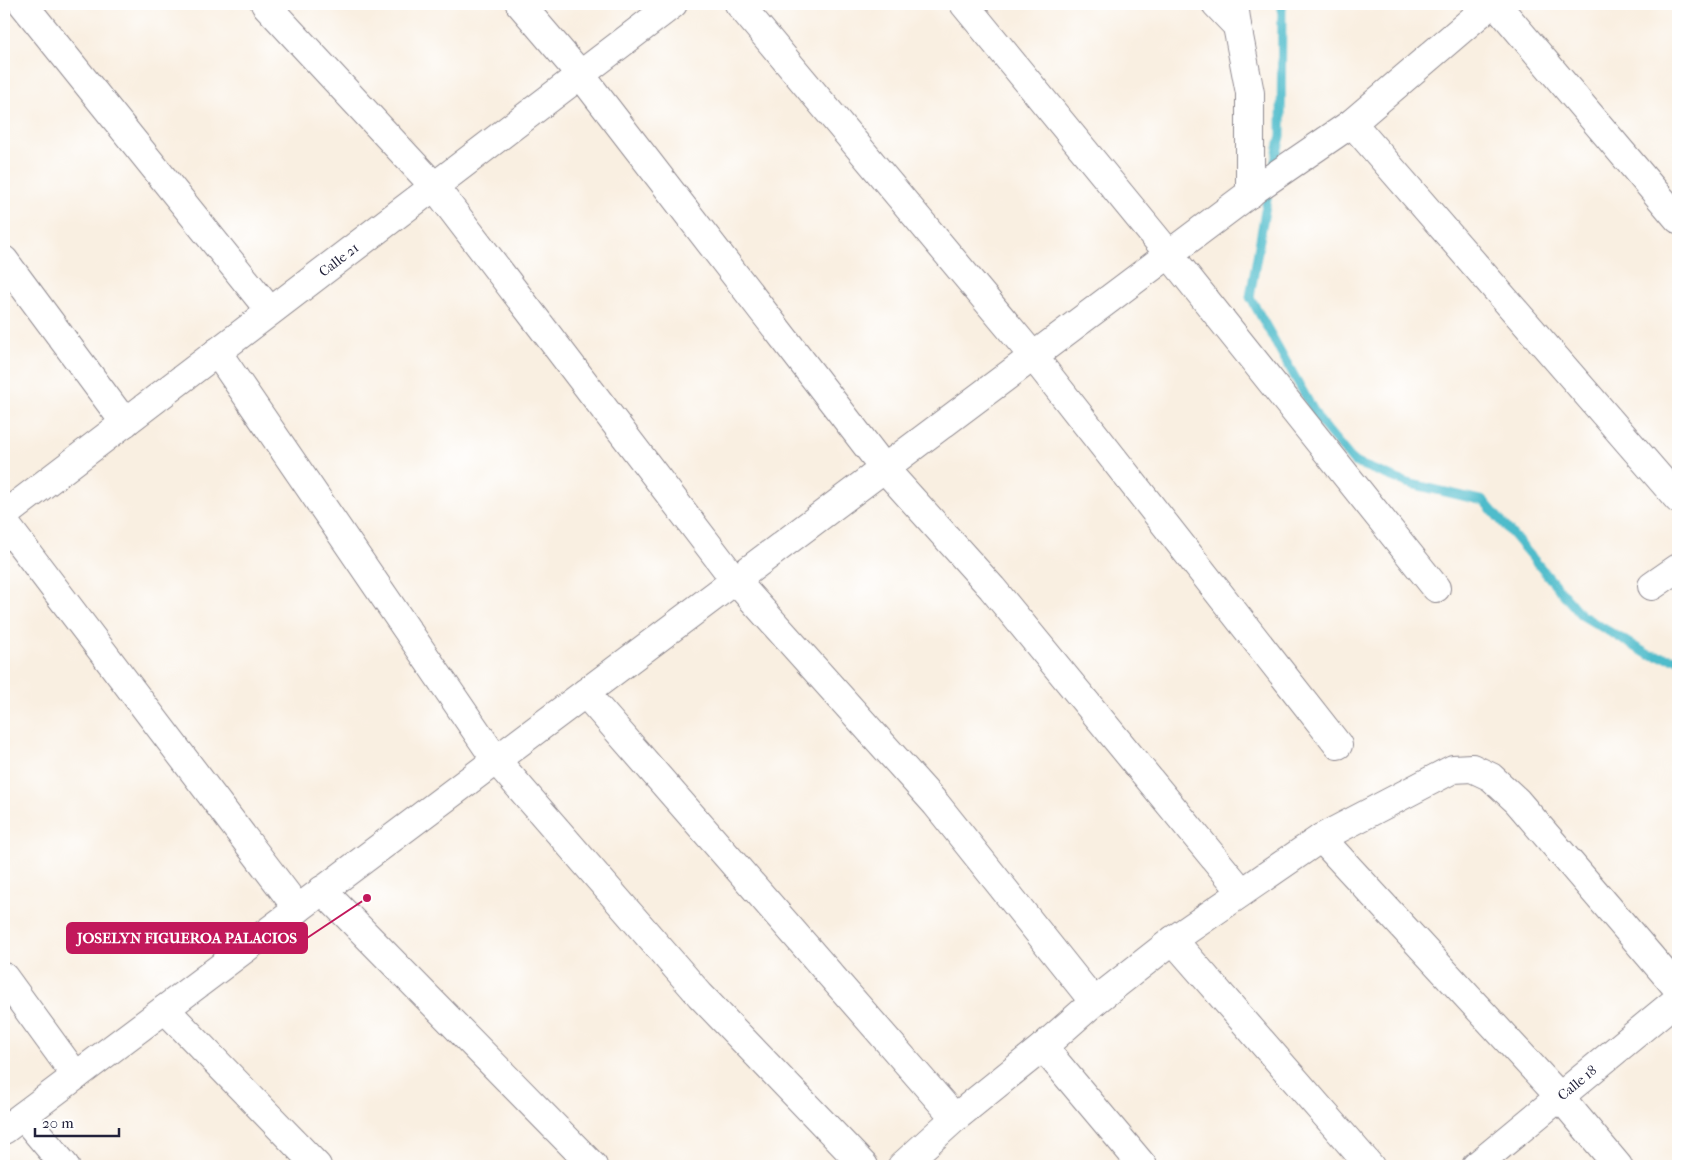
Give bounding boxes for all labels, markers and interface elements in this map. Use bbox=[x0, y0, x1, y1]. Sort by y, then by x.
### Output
street label: Calle 21 bbox=[315, 239, 362, 280]
callout: JOSELYN FIGUEROA PALACIOS bbox=[67, 923, 307, 953]
text: JOSELYN FIGUEROA PALACIOS bbox=[75, 929, 297, 947]
street label: Calle 18 bbox=[1554, 1061, 1600, 1104]
scale bar bbox=[35, 1105, 119, 1137]
text: 20 m bbox=[42, 1114, 74, 1132]

